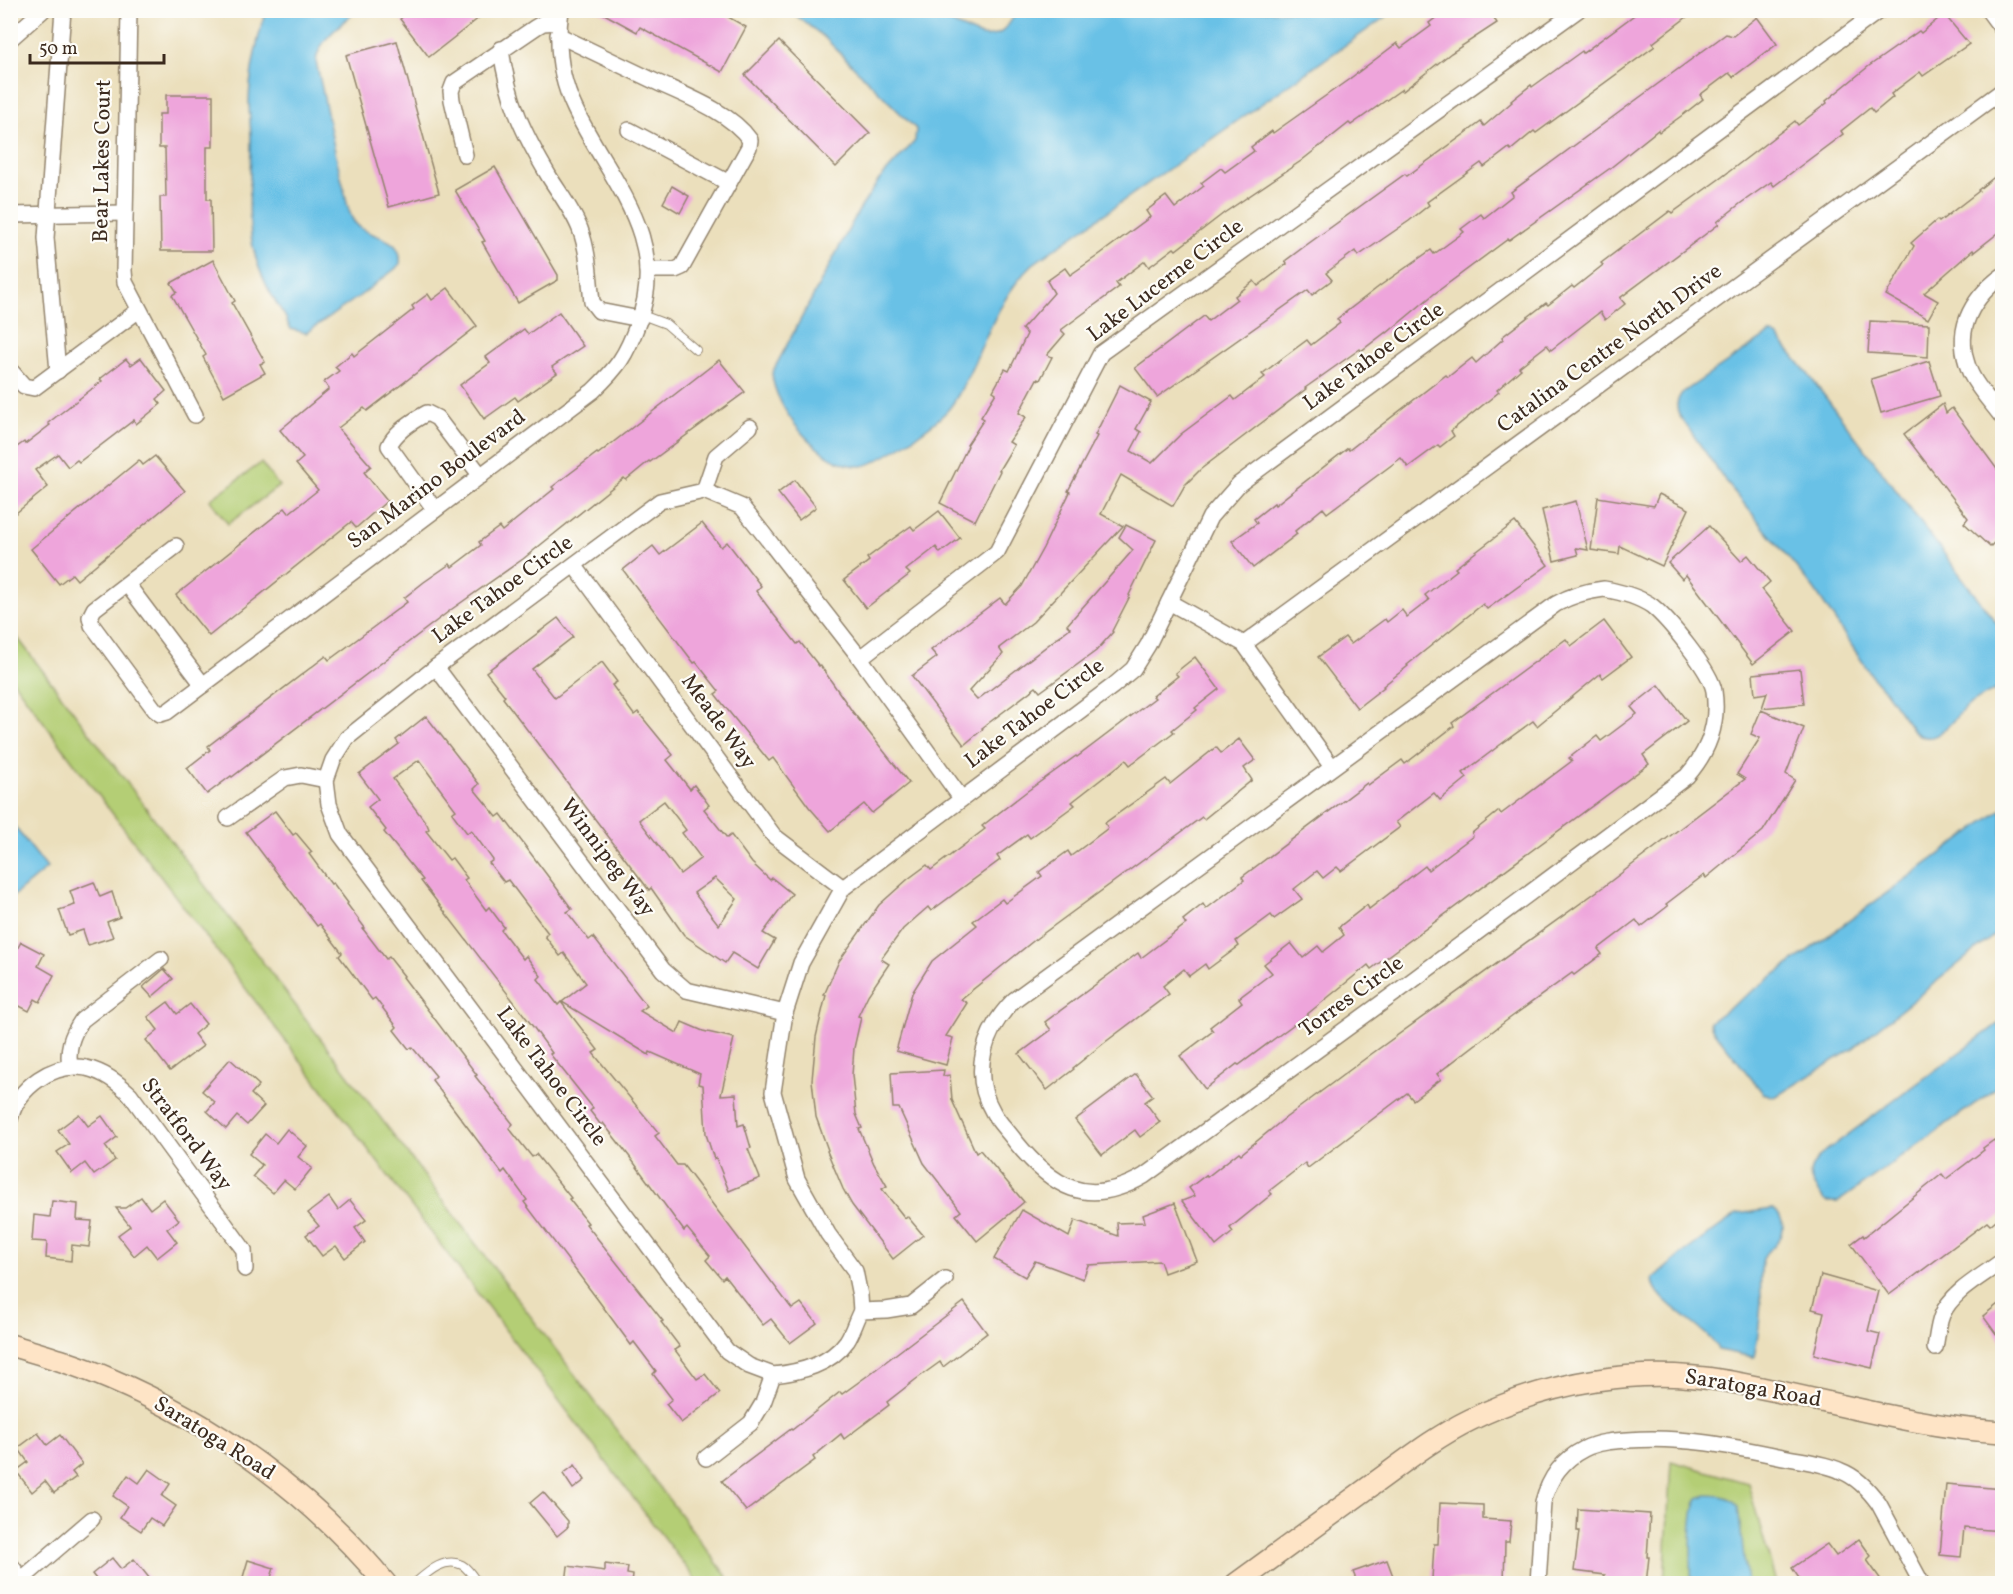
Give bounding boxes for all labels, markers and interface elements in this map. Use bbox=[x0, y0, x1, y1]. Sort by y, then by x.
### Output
scale bar bbox=[30, 27, 164, 65]
text: 50 m bbox=[39, 37, 78, 62]
street label: Bear Lakes Court bbox=[86, 79, 120, 243]
street label: Lake Lucerne Circle bbox=[1081, 212, 1251, 350]
street label: Catalina Centre North Drive bbox=[1491, 257, 1729, 441]
street label: Lake Tahoe Circle bbox=[1297, 295, 1451, 419]
street label: San Marino Boulevard bbox=[341, 403, 533, 557]
street label: Lake Tahoe Circle bbox=[426, 528, 580, 652]
street label: Lake Tahoe Circle bbox=[959, 651, 1111, 777]
street label: Meade Way bbox=[673, 668, 763, 776]
street label: Winnipeg Way bbox=[552, 792, 662, 924]
street label: Torres Circle bbox=[1293, 949, 1411, 1045]
street label: Lake Tahoe Circle bbox=[488, 1001, 614, 1153]
street label: Stratford Way bbox=[133, 1072, 239, 1198]
street label: Saratoga Road bbox=[1682, 1362, 1824, 1416]
street label: Saratoga Road bbox=[147, 1389, 281, 1489]

